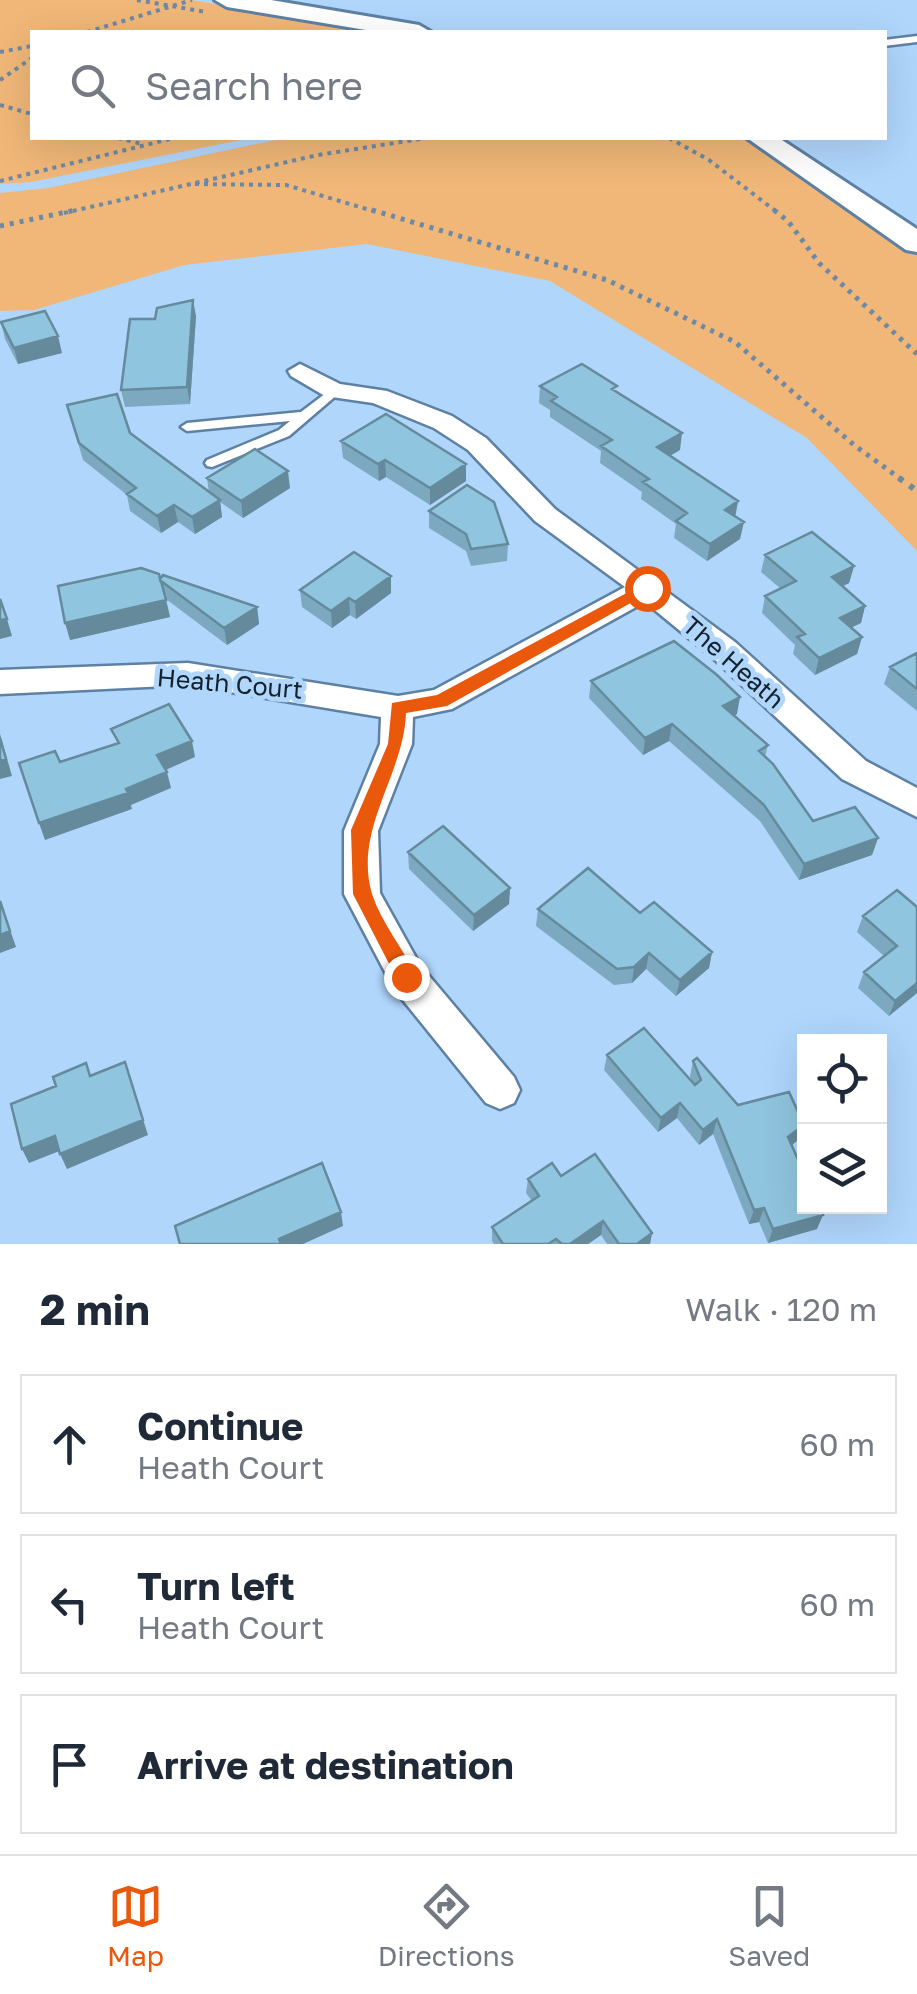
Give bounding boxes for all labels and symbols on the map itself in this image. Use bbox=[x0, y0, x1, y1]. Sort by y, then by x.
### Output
route start bbox=[625, 566, 671, 612]
street label: The Heath bbox=[677, 609, 791, 715]
street label: Heath Court bbox=[156, 661, 304, 705]
route end bbox=[384, 955, 430, 1001]

